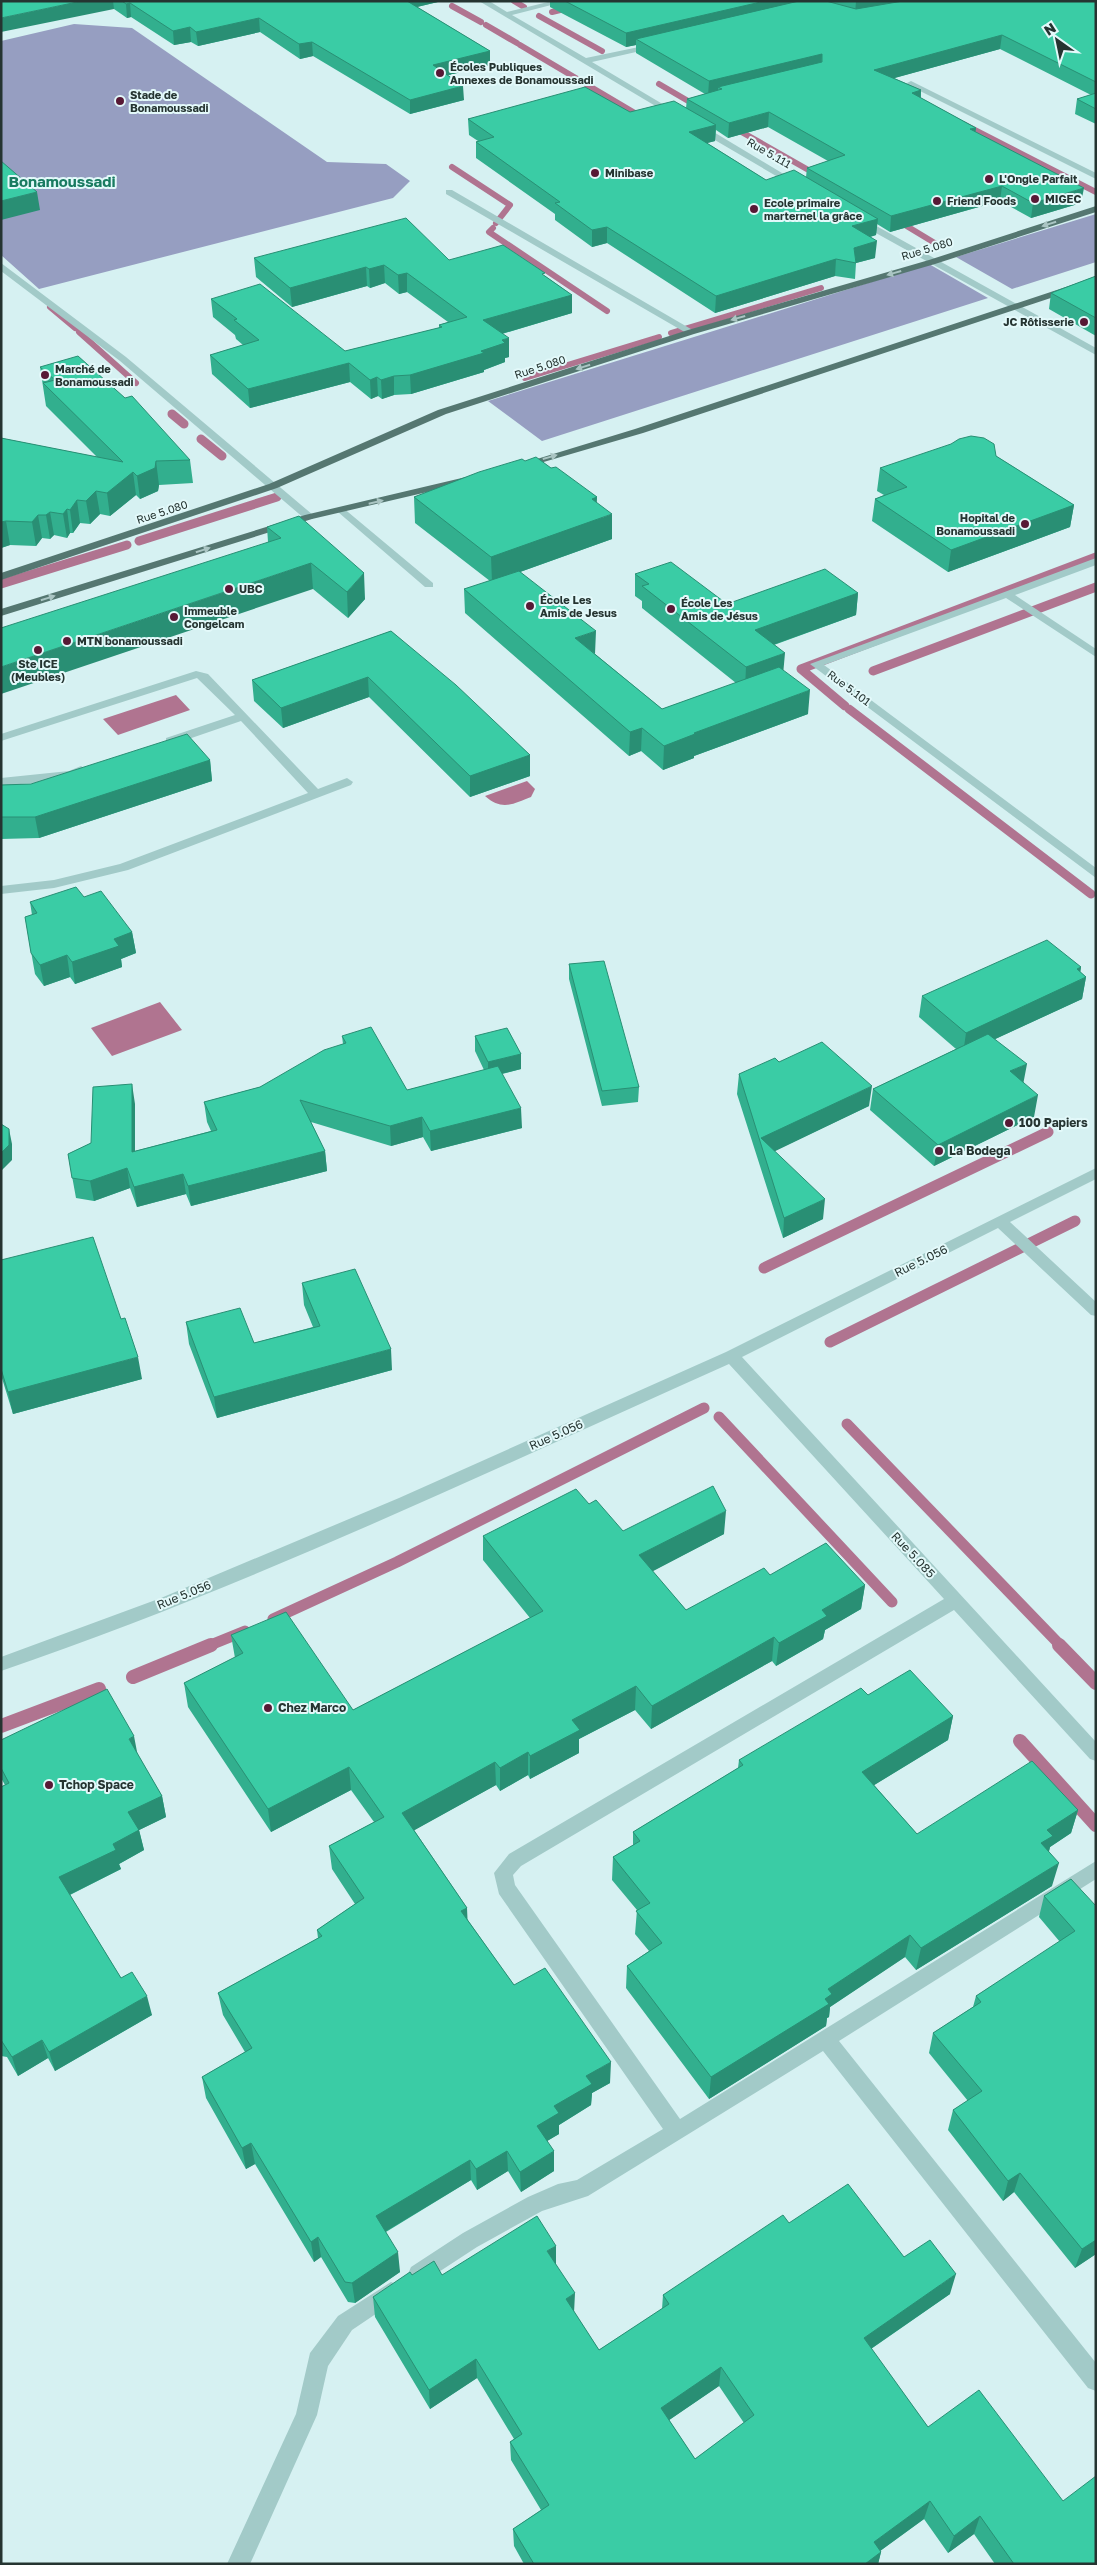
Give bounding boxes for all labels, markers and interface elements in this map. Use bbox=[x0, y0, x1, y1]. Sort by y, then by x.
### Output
north arrow bbox=[1032, 15, 1082, 65]
text: N bbox=[1041, 19, 1059, 39]
place label: Écoles Publiques Annexes de Bonamoussadi bbox=[450, 60, 594, 86]
marker: Écoles Publiques Annexes de Bonamoussadi bbox=[434, 67, 446, 79]
place label: Stade de Bonamoussadi bbox=[130, 88, 209, 114]
marker: Stade de Bonamoussadi bbox=[114, 95, 126, 107]
street label: Rue 5.111 bbox=[745, 135, 794, 170]
place label: Minibase bbox=[605, 166, 654, 179]
marker: Minibase bbox=[589, 167, 601, 179]
district label: Bonamoussadi bbox=[8, 172, 116, 190]
place label: L'Ongle Parfait bbox=[999, 172, 1078, 185]
marker: L'Ongle Parfait bbox=[983, 173, 995, 185]
place label: MIGEC bbox=[1045, 192, 1081, 205]
marker: MIGEC bbox=[1029, 193, 1041, 205]
place label: Friend Foods bbox=[947, 194, 1016, 207]
marker: Friend Foods bbox=[931, 195, 943, 207]
place label: Ecole primaire marternel la grâce bbox=[764, 196, 863, 222]
marker: Ecole primaire marternel la grâce bbox=[748, 203, 760, 215]
one-way arrow bbox=[1042, 221, 1057, 229]
street label: Rue 5.080 bbox=[900, 234, 954, 262]
one-way arrow bbox=[887, 269, 902, 277]
one-way arrow bbox=[731, 315, 746, 323]
place label: JC Rôtisserie bbox=[1003, 315, 1075, 328]
marker: JC Rôtisserie bbox=[1078, 316, 1090, 328]
street label: Rue 5.080 bbox=[513, 352, 567, 381]
place label: Marché de Bonamoussadi bbox=[55, 362, 134, 388]
one-way arrow bbox=[575, 363, 590, 371]
marker: Marché de Bonamoussadi bbox=[39, 369, 51, 381]
one-way arrow bbox=[543, 452, 558, 460]
street label: Rue 5.080 bbox=[135, 497, 189, 526]
one-way arrow bbox=[369, 498, 384, 506]
place label: Hopital de Bonamoussadi bbox=[936, 511, 1015, 537]
marker: Hopital de Bonamoussadi bbox=[1019, 518, 1031, 530]
one-way arrow bbox=[195, 545, 210, 553]
place label: UBC bbox=[239, 582, 263, 595]
marker: UBC bbox=[223, 583, 235, 595]
place label: École Les Amis de Jesus bbox=[540, 593, 617, 619]
one-way arrow bbox=[40, 594, 55, 602]
place label: École Les Amis de Jésus bbox=[681, 596, 758, 622]
marker: École Les Amis de Jesus bbox=[524, 600, 536, 612]
marker: École Les Amis de Jésus bbox=[665, 603, 677, 615]
place label: Immeuble Congelcam bbox=[184, 604, 245, 630]
marker: Immeuble Congelcam bbox=[168, 611, 180, 623]
place label: MTN bonamoussadi bbox=[77, 634, 183, 647]
marker: MTN bonamoussadi bbox=[61, 635, 73, 647]
marker: Ste ICE (Meubles) bbox=[32, 644, 44, 656]
place label: Ste ICE (Meubles) bbox=[11, 657, 65, 683]
street label: Rue 5.101 bbox=[825, 667, 873, 708]
place label: 100 Papiers bbox=[1019, 1115, 1088, 1130]
marker: 100 Papiers bbox=[1003, 1117, 1015, 1129]
place label: La Bodega bbox=[949, 1143, 1010, 1158]
marker: La Bodega bbox=[933, 1145, 945, 1157]
street label: Rue 5.056 bbox=[892, 1241, 950, 1280]
street label: Rue 5.056 bbox=[527, 1416, 585, 1453]
street label: Rue 5.085 bbox=[888, 1529, 938, 1581]
street label: Rue 5.056 bbox=[154, 1577, 213, 1612]
place label: Chez Marco bbox=[278, 1700, 346, 1715]
marker: Chez Marco bbox=[262, 1702, 274, 1714]
place label: Tchop Space bbox=[59, 1777, 134, 1792]
marker: Tchop Space bbox=[43, 1779, 55, 1791]

